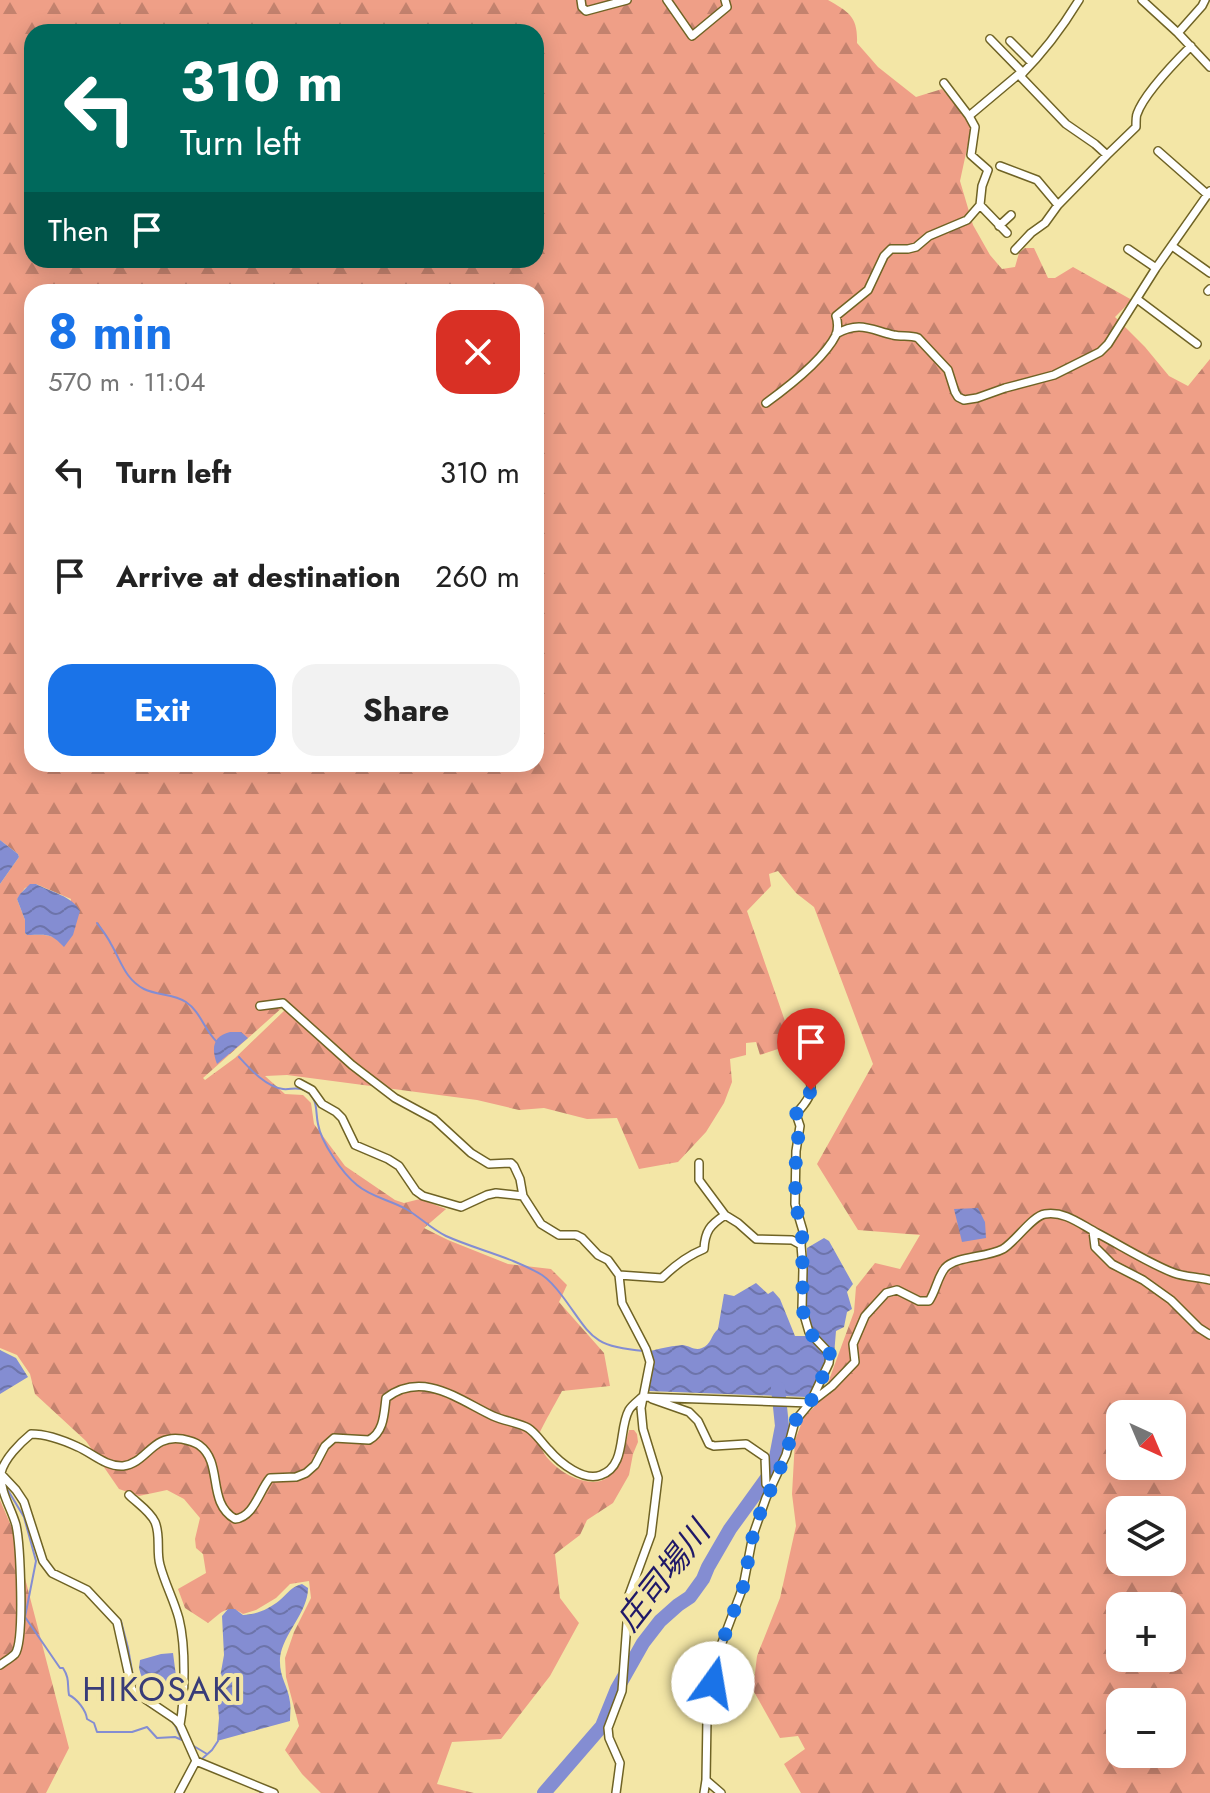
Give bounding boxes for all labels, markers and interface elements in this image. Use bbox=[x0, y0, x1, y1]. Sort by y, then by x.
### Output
text: 310 m bbox=[180, 41, 343, 122]
icon: left bbox=[48, 56, 152, 160]
text: Turn left bbox=[180, 116, 301, 168]
icon: arrive bbox=[125, 208, 169, 252]
text: Then bbox=[48, 209, 109, 252]
text: 8 min bbox=[48, 298, 173, 367]
button: close bbox=[436, 310, 520, 394]
text: 570 m · 11:04 bbox=[48, 363, 205, 401]
icon: left bbox=[48, 450, 92, 494]
text: Turn left bbox=[116, 451, 231, 494]
text: 310 m bbox=[440, 451, 520, 494]
icon: arrive bbox=[48, 554, 92, 598]
text: Arrive at destination bbox=[116, 555, 401, 598]
text: 260 m bbox=[435, 555, 520, 598]
button: Exit bbox=[48, 664, 276, 756]
button: Share bbox=[292, 664, 520, 756]
pin bbox=[777, 1008, 845, 1090]
icon: arrive bbox=[789, 1020, 833, 1064]
north arrow bbox=[1106, 1400, 1186, 1480]
map controls bbox=[1106, 1400, 1186, 1768]
button: layers bbox=[1106, 1496, 1186, 1576]
water label: 庄司場川 bbox=[605, 1509, 722, 1641]
button: + bbox=[1106, 1592, 1186, 1672]
position arrow bbox=[671, 1641, 755, 1725]
district label: HIKOSAKI bbox=[82, 1665, 244, 1714]
button: − bbox=[1106, 1688, 1186, 1768]

